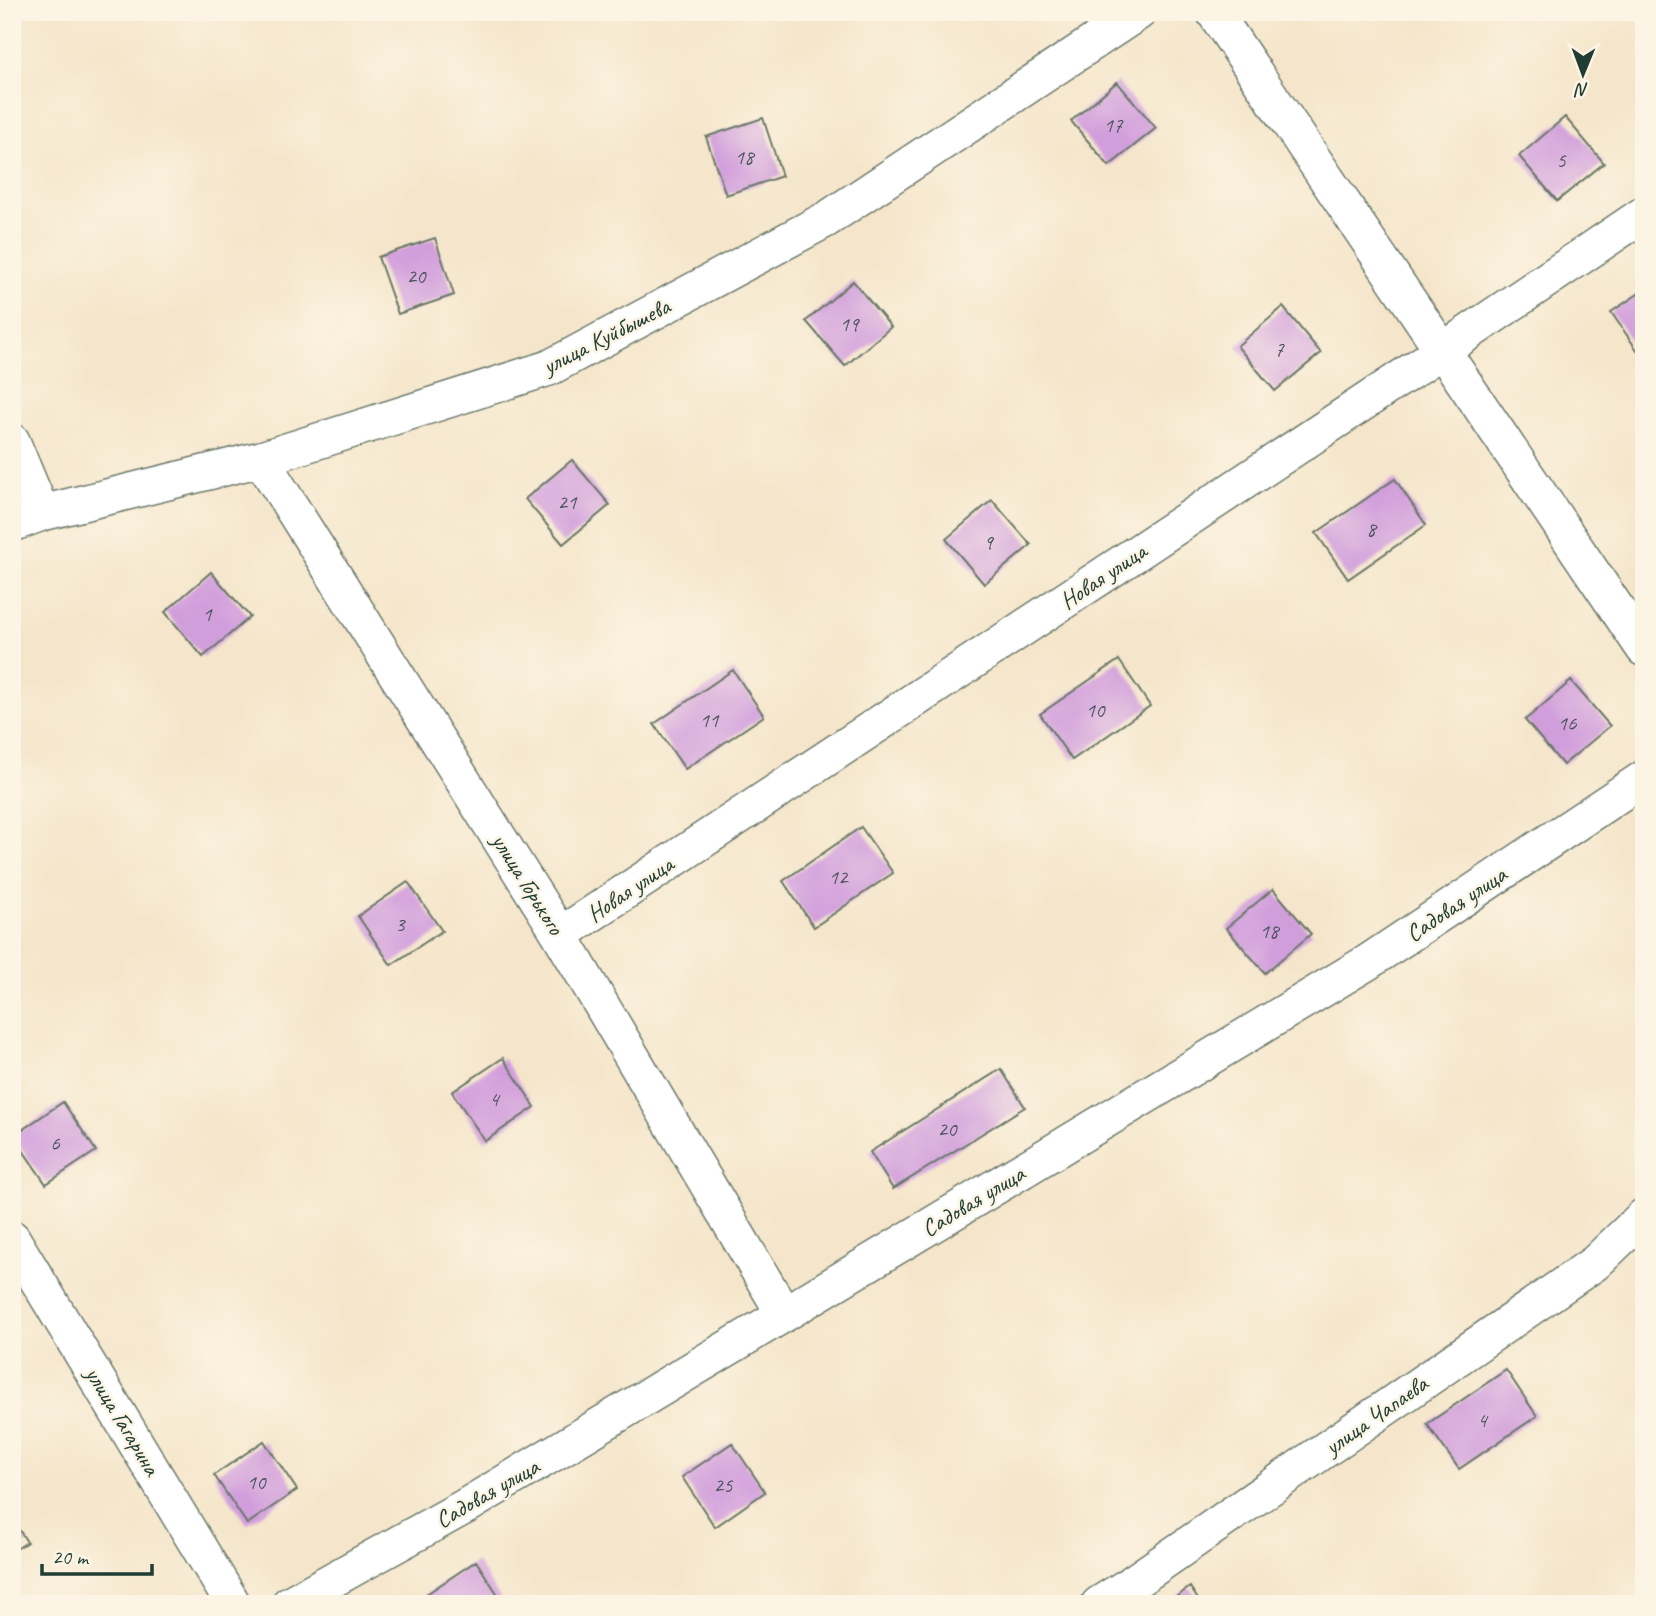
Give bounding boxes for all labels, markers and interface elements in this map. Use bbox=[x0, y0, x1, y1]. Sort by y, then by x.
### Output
north arrow bbox=[1548, 38, 1618, 108]
text: N bbox=[1573, 78, 1589, 102]
house number: 17 bbox=[1104, 112, 1124, 138]
house number: 18 bbox=[735, 144, 756, 170]
house number: 5 bbox=[1556, 147, 1567, 173]
house number: 20 bbox=[407, 263, 427, 289]
street label: улица Куйбышева bbox=[536, 290, 676, 382]
house number: 19 bbox=[840, 311, 860, 337]
house number: 7 bbox=[1274, 336, 1285, 362]
house number: 21 bbox=[558, 489, 578, 515]
house number: 8 bbox=[1366, 516, 1378, 542]
house number: 9 bbox=[983, 529, 994, 555]
street label: Новая улица bbox=[1054, 535, 1154, 616]
house number: 1 bbox=[202, 601, 213, 627]
house number: 10 bbox=[1086, 697, 1106, 723]
house number: 11 bbox=[700, 707, 720, 733]
house number: 16 bbox=[1558, 710, 1577, 736]
street label: улица Горького bbox=[484, 826, 572, 941]
street label: Новая улица bbox=[581, 848, 681, 929]
street label: Садовая улица bbox=[1400, 859, 1513, 949]
house number: 12 bbox=[829, 864, 849, 890]
house number: 3 bbox=[395, 911, 406, 937]
house number: 18 bbox=[1260, 918, 1281, 944]
house number: 4 bbox=[489, 1086, 501, 1112]
house number: 20 bbox=[938, 1116, 958, 1142]
house number: 6 bbox=[50, 1130, 60, 1156]
street label: Садовая улица bbox=[916, 1158, 1031, 1244]
street label: улица Гагарина bbox=[78, 1359, 168, 1482]
street label: улица Чапаева bbox=[1317, 1368, 1435, 1463]
house number: 4 bbox=[1477, 1407, 1489, 1433]
street label: Садовая улица bbox=[430, 1450, 546, 1535]
house number: 10 bbox=[247, 1469, 267, 1495]
house number: 25 bbox=[714, 1472, 734, 1498]
scale bar bbox=[42, 1532, 152, 1576]
text: 20 m bbox=[52, 1544, 90, 1570]

